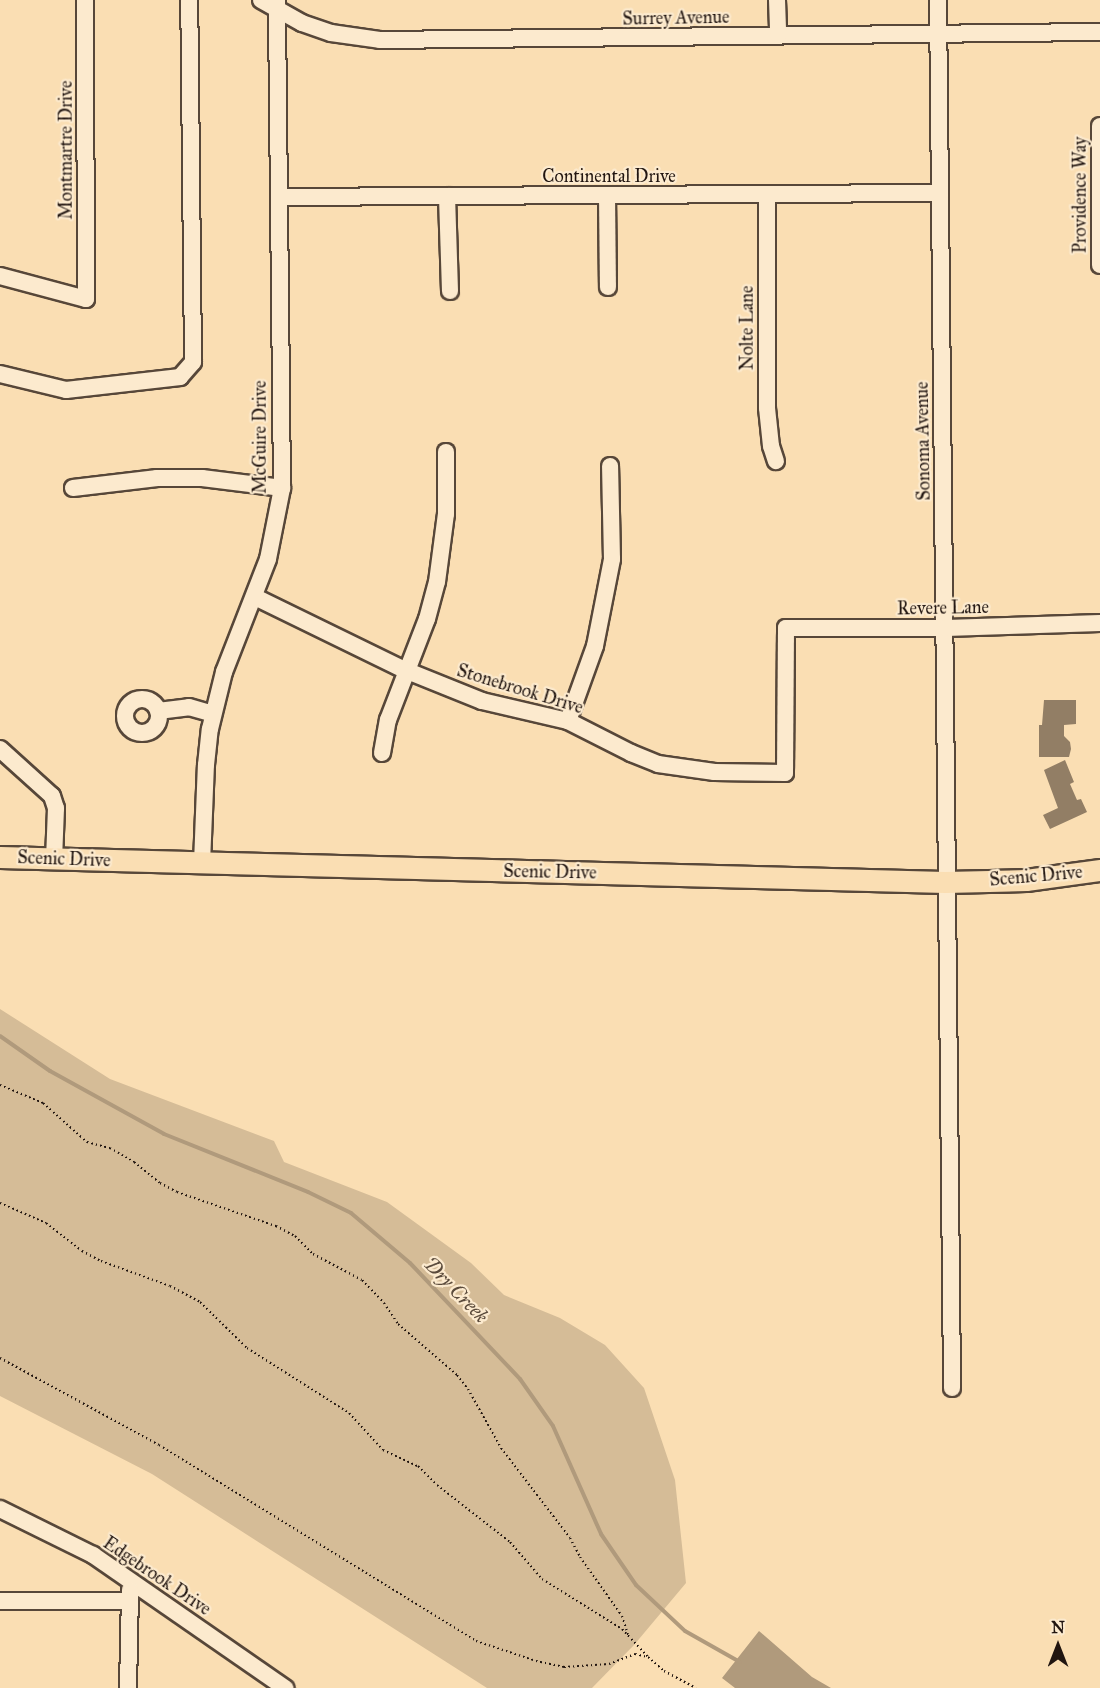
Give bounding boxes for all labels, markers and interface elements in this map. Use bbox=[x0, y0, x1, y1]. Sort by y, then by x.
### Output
street label: Surrey Avenue bbox=[622, 6, 730, 30]
street label: Montmartre Drive bbox=[55, 80, 77, 220]
street label: Providence Way bbox=[1069, 137, 1091, 253]
street label: Continental Drive bbox=[542, 165, 676, 187]
street label: Nolte Lane bbox=[736, 286, 758, 370]
street label: McGuire Drive bbox=[249, 380, 271, 494]
street label: Sonoma Avenue bbox=[911, 381, 935, 501]
street label: Revere Lane bbox=[897, 596, 989, 620]
street label: Stonebrook Drive bbox=[454, 660, 586, 718]
street label: Scenic Drive bbox=[17, 847, 111, 871]
street label: Scenic Drive bbox=[503, 860, 597, 884]
street label: Scenic Drive bbox=[989, 861, 1083, 891]
water label: Dry Creek bbox=[419, 1252, 493, 1328]
street label: Edgebrook Drive bbox=[99, 1532, 215, 1620]
north arrow bbox=[1028, 1616, 1088, 1676]
text: N bbox=[1051, 1618, 1065, 1637]

